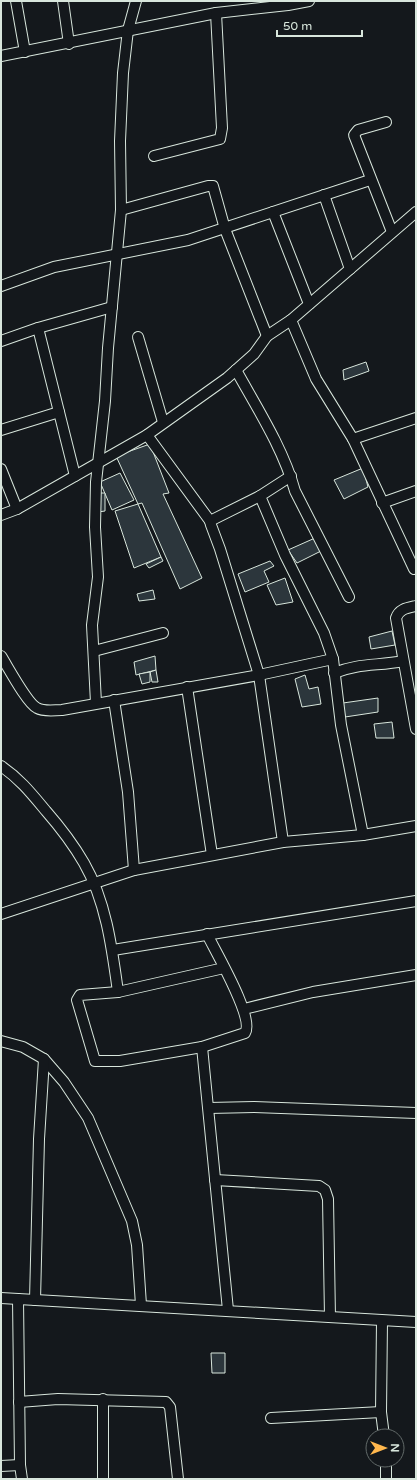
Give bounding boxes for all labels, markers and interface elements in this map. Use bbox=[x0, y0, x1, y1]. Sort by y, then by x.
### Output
scale bar bbox=[277, 12, 362, 38]
text: 50 m bbox=[283, 19, 312, 33]
north arrow bbox=[365, 1428, 405, 1468]
text: N bbox=[388, 1444, 401, 1452]

